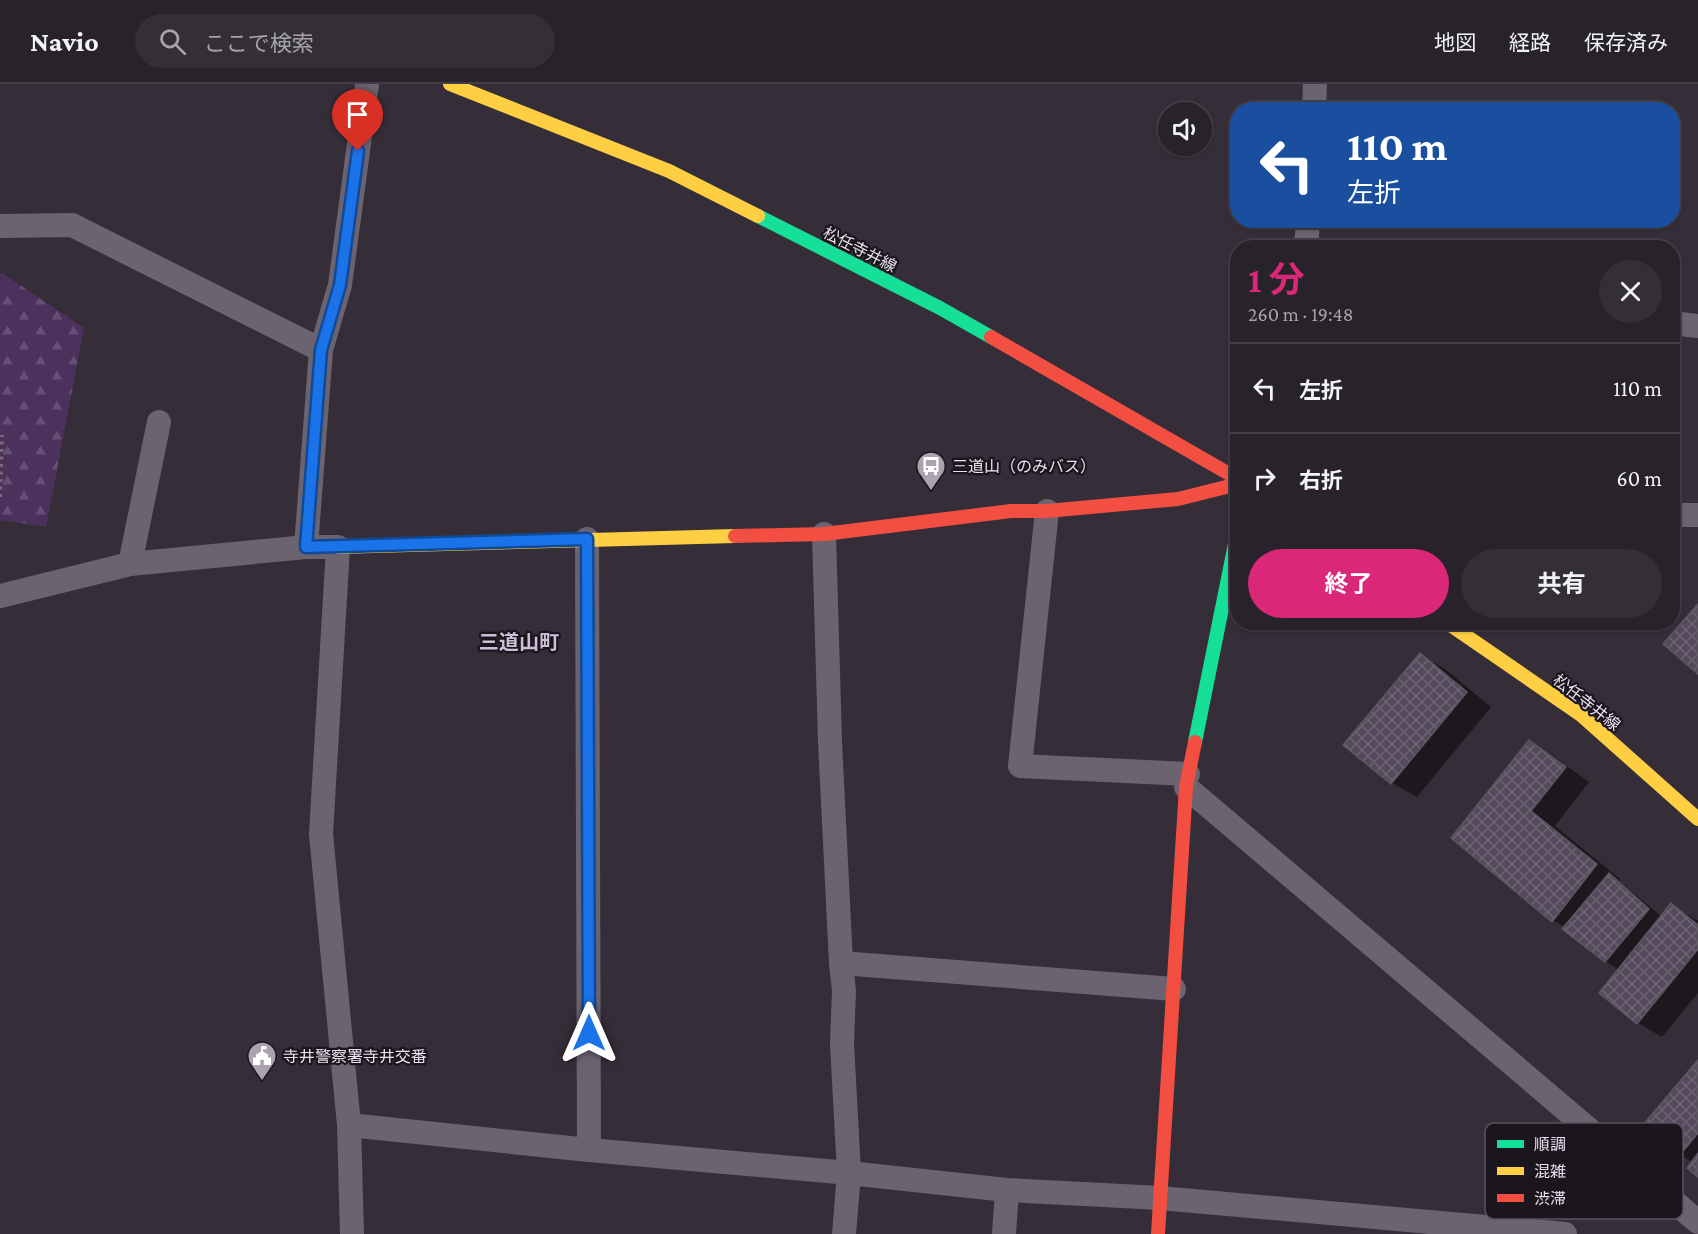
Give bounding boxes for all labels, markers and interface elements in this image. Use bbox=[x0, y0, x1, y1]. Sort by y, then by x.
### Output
search box bbox=[135, 14, 555, 68]
icon: search bbox=[156, 25, 189, 58]
text: Navio bbox=[30, 26, 99, 57]
text: ここで検索 bbox=[204, 31, 314, 56]
text: 地図 bbox=[1434, 31, 1476, 55]
text: 経路 bbox=[1509, 31, 1551, 55]
text: 保存済み bbox=[1584, 31, 1668, 55]
pin bbox=[332, 89, 383, 151]
icon: arrive bbox=[341, 98, 374, 131]
map controls bbox=[1158, 102, 1212, 156]
button: sound bbox=[1158, 102, 1212, 156]
text: 110 m bbox=[1347, 122, 1448, 169]
icon: left bbox=[1248, 126, 1326, 204]
text: 左折 bbox=[1347, 178, 1401, 208]
street label: 松任寺井線 bbox=[820, 224, 899, 275]
text: 1 分 bbox=[1248, 260, 1304, 300]
button: close bbox=[1599, 260, 1662, 323]
text: 260 m · 19:48 bbox=[1248, 303, 1353, 325]
icon: left bbox=[1248, 372, 1281, 405]
text: 110 m bbox=[1613, 376, 1662, 401]
text: 左折 bbox=[1299, 378, 1343, 403]
bus stop icon: 三道山（のみバス） bbox=[915, 450, 947, 492]
place label: 三道山（のみバス） bbox=[952, 458, 1096, 475]
icon: right bbox=[1248, 462, 1281, 495]
text: 60 m bbox=[1617, 466, 1662, 491]
text: 右折 bbox=[1299, 468, 1343, 493]
button: 終了 bbox=[1248, 549, 1449, 618]
button: 共有 bbox=[1461, 549, 1662, 618]
district label: 三道山町 bbox=[479, 631, 559, 653]
street label: 松任寺井線 bbox=[1550, 671, 1623, 734]
position arrow bbox=[557, 1001, 621, 1065]
public building icon: 寺井警察署寺井交番 bbox=[246, 1040, 278, 1082]
place label: 寺井警察署寺井交番 bbox=[283, 1048, 427, 1065]
legend bbox=[1485, 1123, 1683, 1219]
text: 順調 bbox=[1534, 1136, 1566, 1153]
text: 混雑 bbox=[1534, 1163, 1566, 1180]
text: 渋滞 bbox=[1534, 1190, 1566, 1207]

